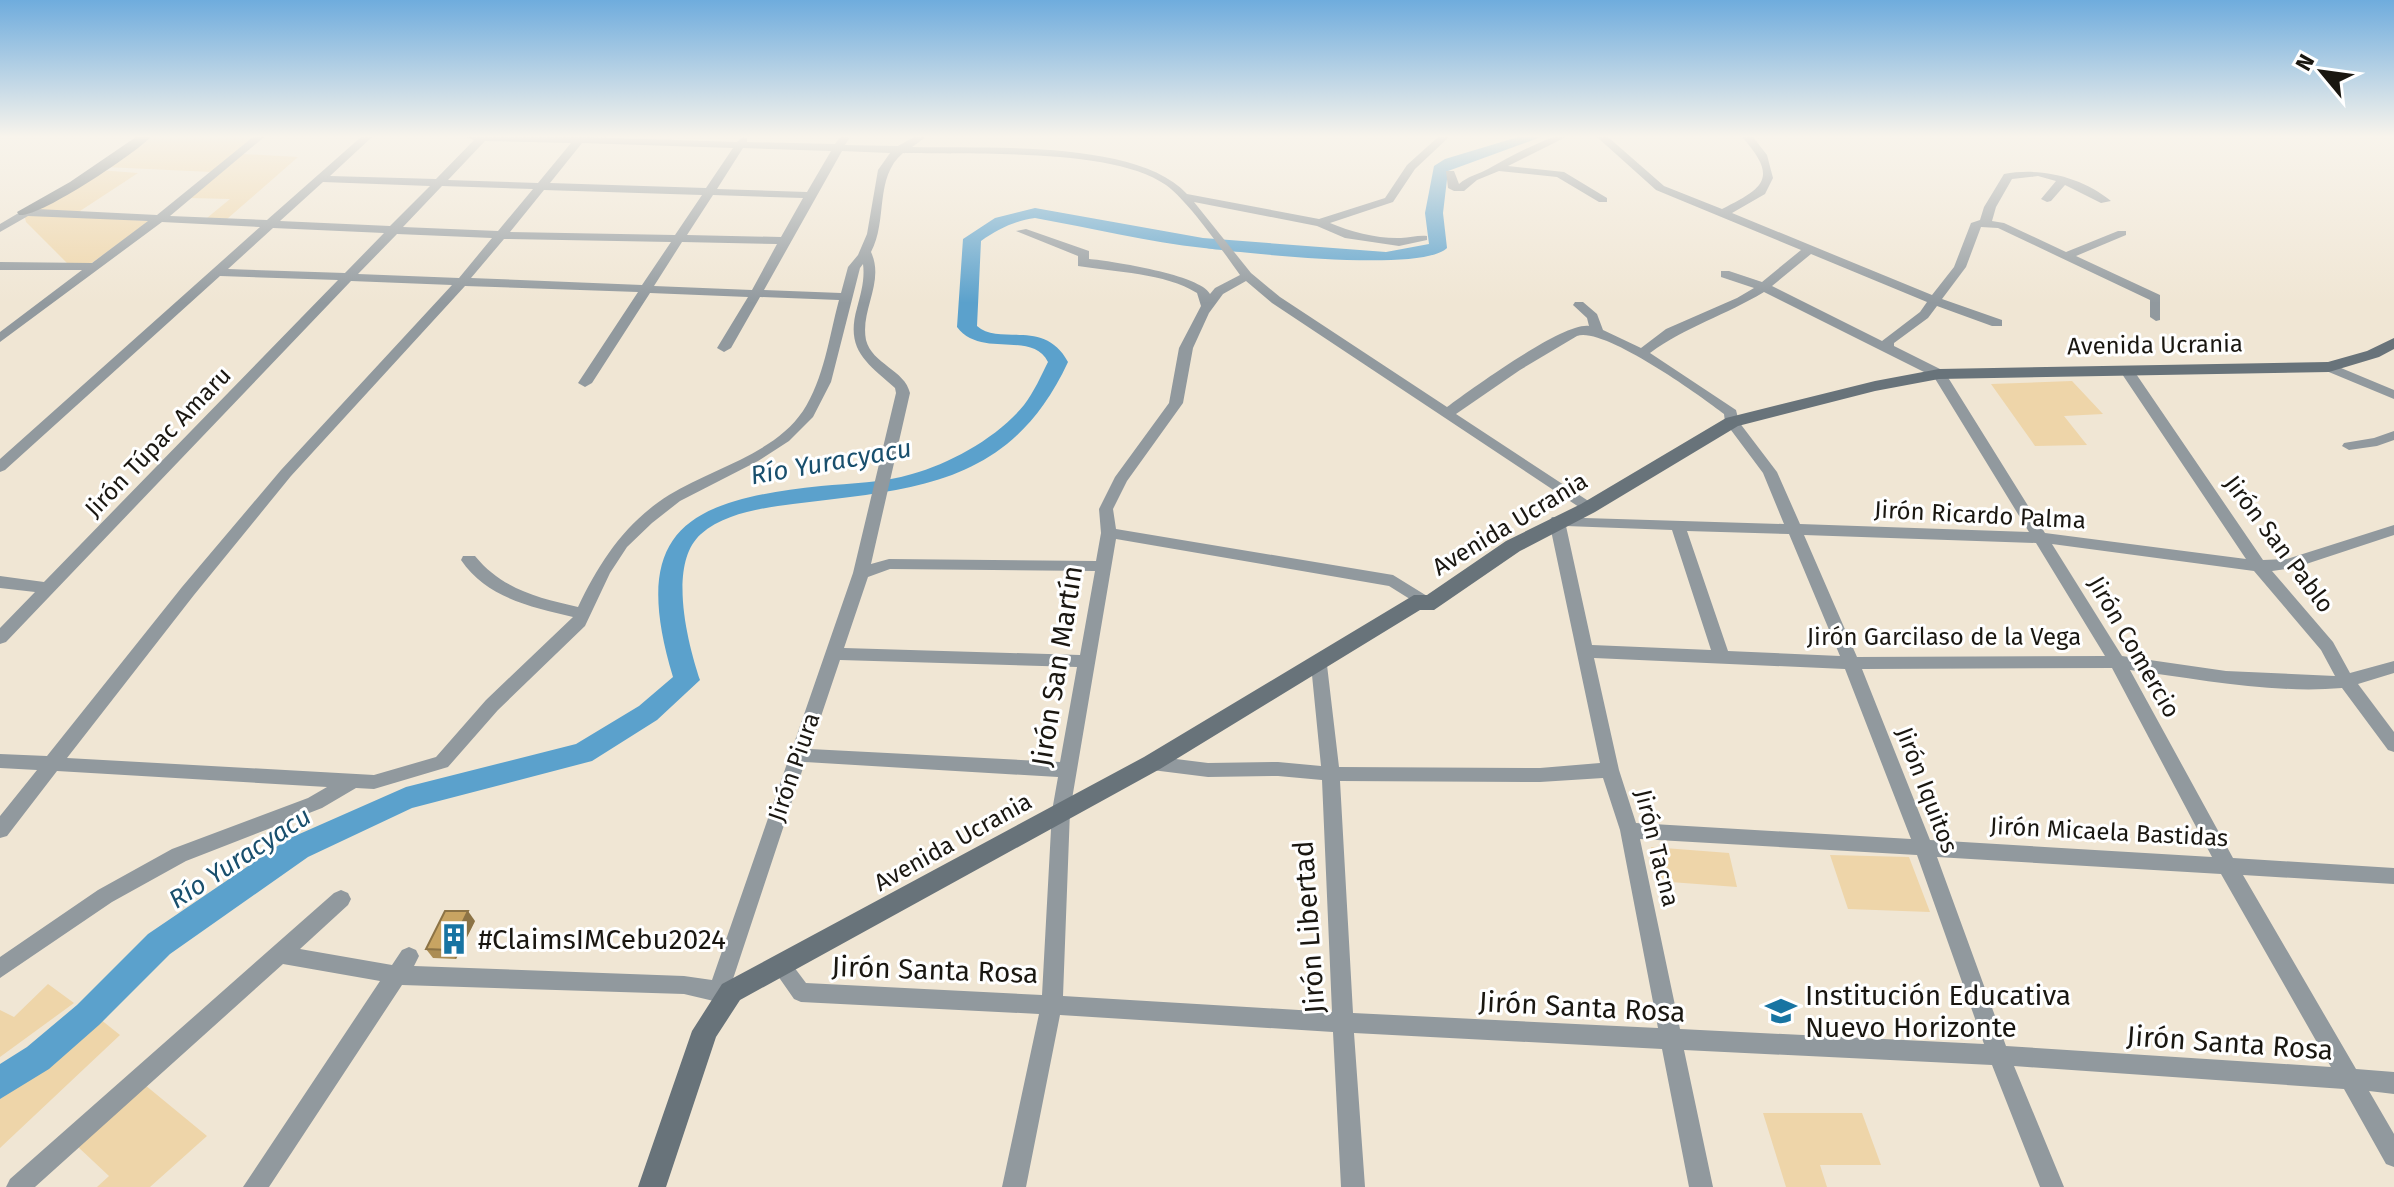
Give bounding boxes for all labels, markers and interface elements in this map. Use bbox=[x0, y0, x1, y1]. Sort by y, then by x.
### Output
north arrow bbox=[2282, 32, 2362, 112]
text: N bbox=[2290, 50, 2320, 75]
street label: Avenida Ucrania bbox=[2067, 329, 2243, 361]
street label: Jirón Túpac Amaru bbox=[79, 361, 237, 523]
water label: Río Yuracyacu bbox=[748, 433, 914, 491]
street label: Avenida Ucrania bbox=[1427, 467, 1593, 581]
street label: Jirón San Pablo bbox=[2218, 470, 2340, 618]
street label: Jirón Ricardo Palma bbox=[1873, 495, 2087, 535]
street label: Jirón San Martín bbox=[1025, 563, 1089, 769]
street label: Jirón Comercio bbox=[2082, 571, 2186, 723]
street label: Jirón Garcilaso de la Vega bbox=[1807, 623, 2081, 651]
street label: Jirón Piura bbox=[762, 709, 826, 825]
street label: Jirón Iquitos bbox=[1890, 723, 1964, 857]
street label: Jirón Tacna bbox=[1629, 786, 1685, 910]
street label: Avenida Ucrania bbox=[869, 787, 1037, 897]
water label: Río Yuracyacu bbox=[163, 801, 317, 915]
street label: Jirón Micaela Bastidas bbox=[1989, 812, 2229, 852]
street label: Jirón Libertad bbox=[1287, 840, 1331, 1014]
building icon: #ClaimsIMCebu2024 bbox=[437, 922, 471, 956]
place label: #ClaimsIMCebu2024 bbox=[478, 923, 726, 956]
street label: Jirón Santa Rosa bbox=[831, 950, 1039, 990]
place label: Institución Educativa Nuevo Horizonte bbox=[1805, 979, 2071, 1044]
street label: Jirón Santa Rosa bbox=[1478, 985, 1686, 1029]
school or university icon: Institución Educativa Nuevo Horizonte bbox=[1764, 994, 1798, 1028]
street label: Jirón Santa Rosa bbox=[2126, 1019, 2334, 1067]

